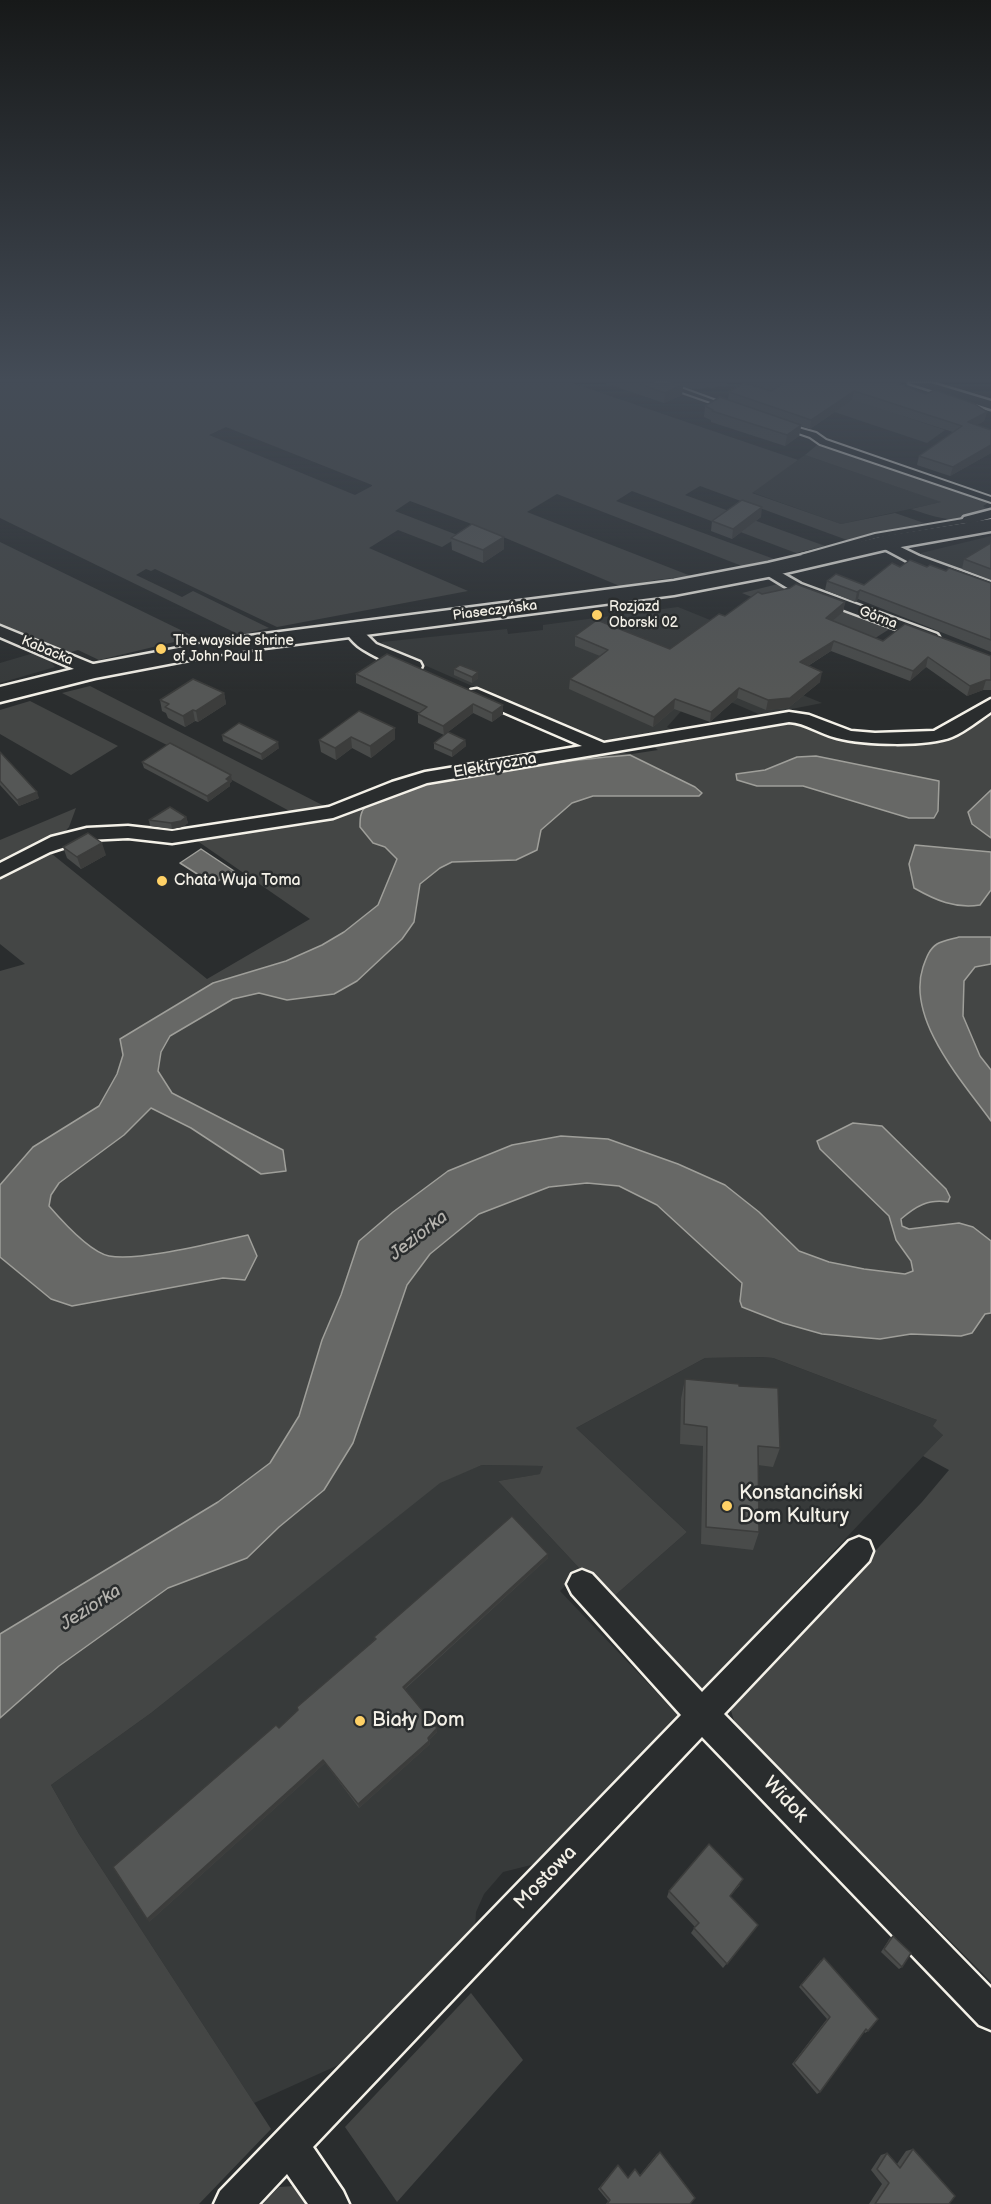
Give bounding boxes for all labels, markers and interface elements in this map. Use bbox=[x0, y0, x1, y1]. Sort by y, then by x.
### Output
street label: Piaseczyńska bbox=[452, 597, 538, 625]
place label: Rozjazd Oborski 02 bbox=[609, 599, 678, 632]
street label: Górna bbox=[857, 603, 899, 633]
marker: Rozjazd Oborski 02 bbox=[590, 608, 604, 622]
street label: Kabacka bbox=[19, 633, 75, 669]
place label: The wayside shrine of John Paul II bbox=[173, 633, 294, 666]
marker: The wayside shrine of John Paul II bbox=[154, 642, 168, 656]
street label: Elektryczna bbox=[452, 749, 538, 783]
place label: Chata Wuja Toma bbox=[174, 871, 301, 891]
marker: Chata Wuja Toma bbox=[155, 874, 169, 888]
water label: Jeziorka bbox=[386, 1207, 452, 1265]
place label: Konstanciński Dom Kultury bbox=[739, 1482, 863, 1529]
marker: Konstanciński Dom Kultury bbox=[720, 1499, 734, 1513]
water label: Jeziorka bbox=[57, 1581, 125, 1635]
place label: Biały Dom bbox=[372, 1709, 464, 1733]
marker: Biały Dom bbox=[353, 1714, 367, 1728]
street label: Widok bbox=[757, 1772, 813, 1828]
street label: Mostowa bbox=[510, 1841, 582, 1915]

